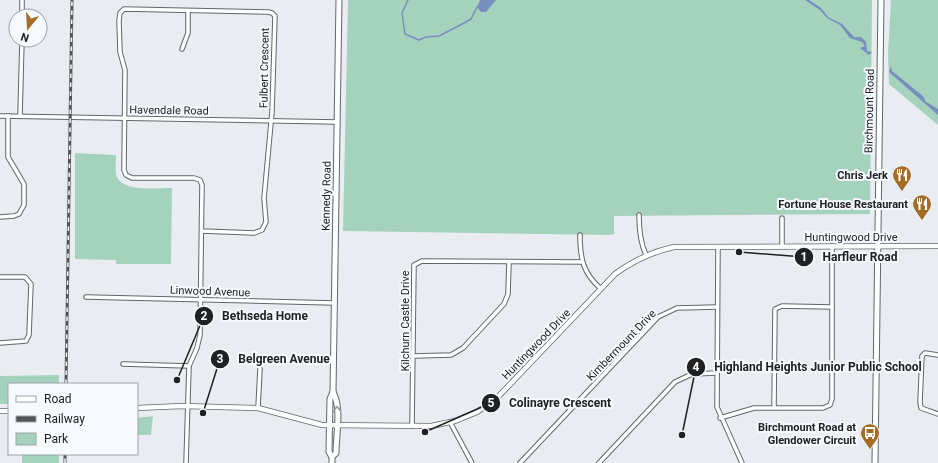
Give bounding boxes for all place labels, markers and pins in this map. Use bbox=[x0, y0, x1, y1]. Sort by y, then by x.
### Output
restaurant icon: Chris Jerk bbox=[891, 164, 913, 192]
place label: Chris Jerk bbox=[837, 169, 888, 182]
restaurant icon: Fortune House Restaurant bbox=[911, 193, 933, 221]
place label: Fortune House Restaurant bbox=[778, 198, 908, 211]
callout: Harfleur Road bbox=[794, 245, 905, 269]
callout: Bethseda Home bbox=[194, 304, 316, 328]
callout: Belgreen Avenue bbox=[210, 347, 338, 371]
callout: Highland Heights Junior Public School bbox=[686, 355, 930, 379]
callout: Colinayre Crescent bbox=[481, 391, 619, 415]
place label: Birchmount Road at Glendower Circuit bbox=[758, 421, 856, 447]
bus stop icon: Birchmount Road at Glendower Circuit bbox=[859, 422, 881, 450]

